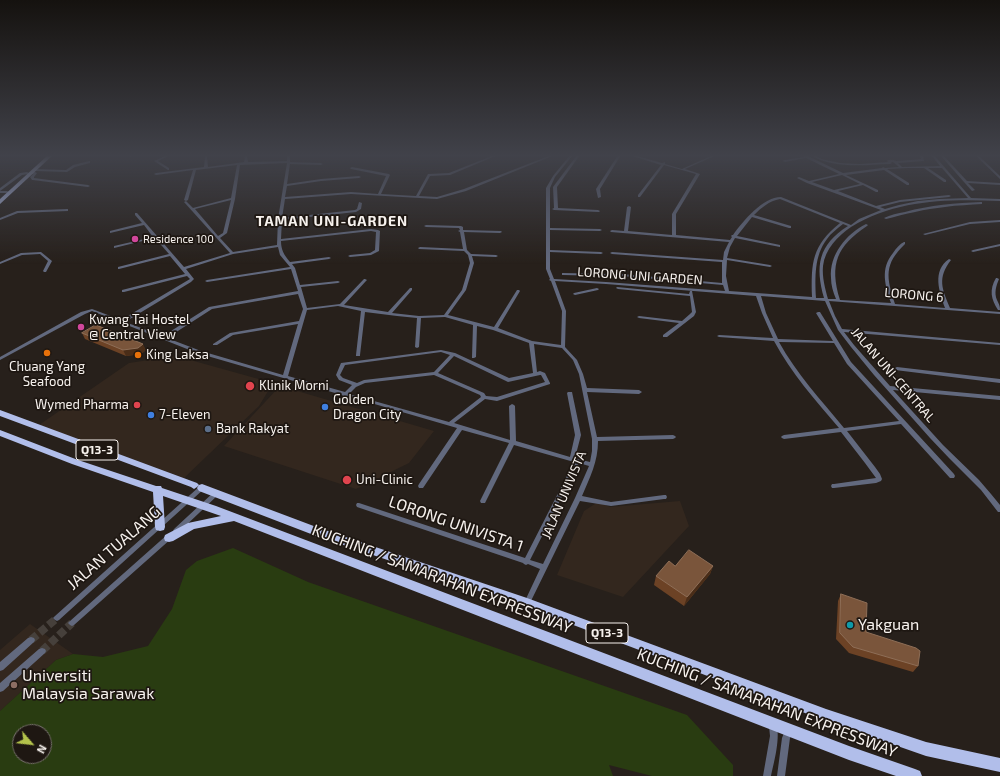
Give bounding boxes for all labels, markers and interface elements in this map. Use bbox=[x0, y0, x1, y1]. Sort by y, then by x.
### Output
district label: TAMAN UNI-GARDEN bbox=[256, 213, 408, 229]
place label: Residence 100 bbox=[143, 232, 214, 246]
marker: Residence 100 bbox=[130, 234, 140, 244]
street label: LORONG UNI GARDEN bbox=[577, 264, 703, 288]
street label: LORONG 6 bbox=[884, 285, 944, 305]
place label: Kwang Tai Hostel @ Central View bbox=[89, 312, 190, 343]
marker: Kwang Tai Hostel @ Central View bbox=[76, 322, 86, 332]
street label: JALAN UNI-CENTRAL bbox=[848, 324, 938, 426]
place label: King Laksa bbox=[146, 347, 209, 363]
marker: Chuang Yang Seafood bbox=[42, 348, 52, 358]
marker: King Laksa bbox=[133, 350, 143, 360]
place label: Chuang Yang Seafood bbox=[9, 359, 85, 390]
place label: Klinik Morni bbox=[259, 378, 329, 394]
marker: Klinik Morni bbox=[244, 380, 256, 392]
place label: Golden Dragon City bbox=[333, 392, 401, 423]
place label: Wymed Pharma bbox=[35, 397, 129, 413]
marker: Wymed Pharma bbox=[132, 400, 142, 410]
marker: Golden Dragon City bbox=[320, 402, 330, 412]
place label: 7-Eleven bbox=[159, 407, 211, 423]
marker: 7-Eleven bbox=[146, 410, 156, 420]
place label: Bank Rakyat bbox=[216, 421, 289, 437]
marker: Bank Rakyat bbox=[203, 424, 213, 434]
road number: Q13-3 bbox=[76, 440, 118, 460]
street label: JALAN UNIVISTA bbox=[538, 449, 590, 541]
place label: Uni-Clinic bbox=[356, 472, 413, 488]
marker: Uni-Clinic bbox=[341, 474, 353, 486]
street label: LORONG UNIVISTA 1 bbox=[386, 492, 526, 556]
street label: JALAN TUALANG bbox=[63, 502, 165, 594]
street label: KUCHING / SAMARAHAN EXPRESSWAY bbox=[309, 520, 575, 638]
place label: Yakguan bbox=[858, 615, 919, 635]
marker: Yakguan bbox=[845, 620, 855, 630]
road number: Q13-3 bbox=[586, 623, 628, 643]
street label: KUCHING / SAMARAHAN EXPRESSWAY bbox=[634, 644, 900, 762]
place label: Universiti Malaysia Sarawak bbox=[22, 666, 154, 704]
marker: Universiti Malaysia Sarawak bbox=[9, 680, 19, 690]
north arrow bbox=[12, 724, 52, 764]
text: N bbox=[35, 743, 50, 756]

